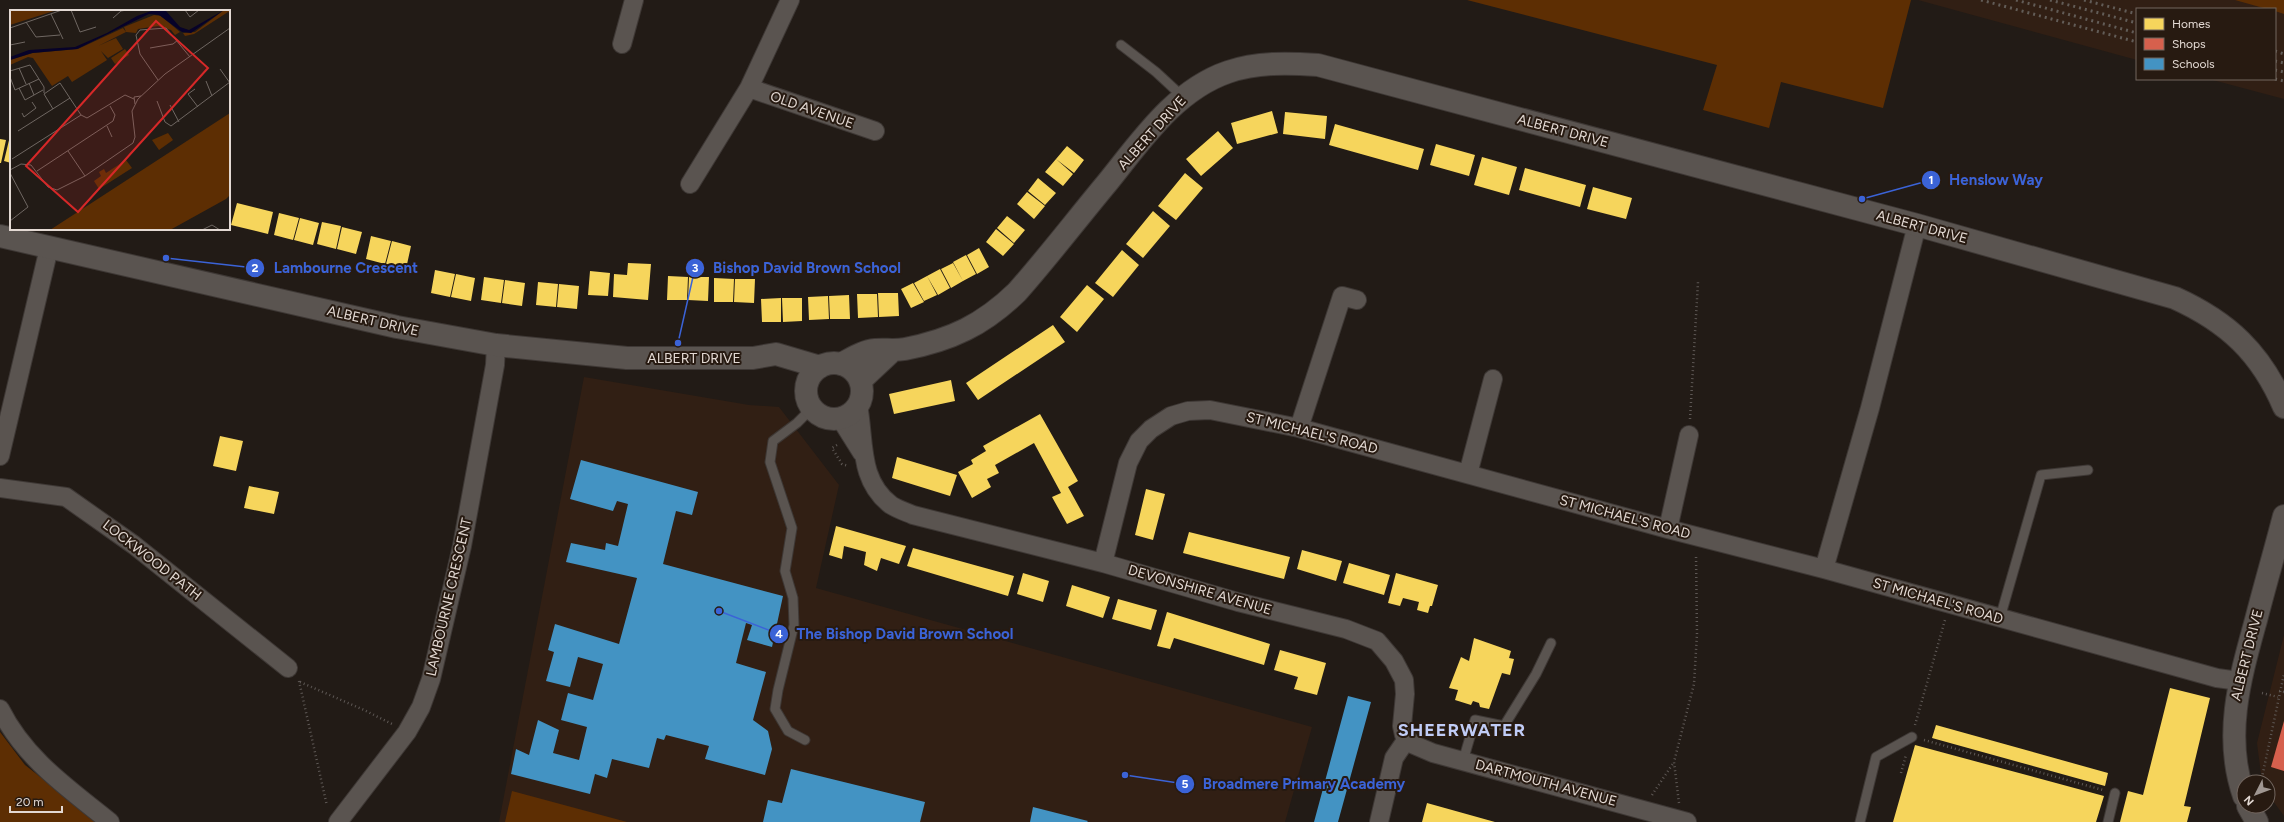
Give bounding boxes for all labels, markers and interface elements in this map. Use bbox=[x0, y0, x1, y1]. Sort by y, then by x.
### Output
legend bbox=[2136, 8, 2276, 80]
inset map bbox=[10, 10, 230, 230]
text: Homes bbox=[2172, 17, 2211, 31]
text: Shops bbox=[2172, 37, 2206, 51]
text: Schools bbox=[2172, 57, 2215, 71]
street label: OLD AVENUE bbox=[768, 88, 856, 132]
street label: ALBERT DRIVE bbox=[1114, 93, 1190, 173]
street label: ALBERT DRIVE bbox=[1516, 111, 1610, 151]
callout: Henslow Way bbox=[1921, 167, 2051, 194]
text: Henslow Way bbox=[1949, 171, 2043, 189]
text: 1 bbox=[1928, 173, 1934, 187]
street label: ALBERT DRIVE bbox=[1875, 207, 1969, 247]
callout: Lambourne Crescent bbox=[245, 254, 426, 281]
callout: Bishop David Brown School bbox=[685, 255, 908, 282]
text: Lambourne Crescent bbox=[274, 259, 418, 277]
text: Bishop David Brown School bbox=[713, 259, 901, 277]
text: 2 bbox=[252, 261, 259, 275]
text: 3 bbox=[692, 261, 699, 275]
street label: ALBERT DRIVE bbox=[325, 302, 421, 340]
street label: ALBERT DRIVE bbox=[647, 350, 741, 367]
street label: ST MICHAEL'S ROAD bbox=[1245, 408, 1379, 458]
street label: ST MICHAEL'S ROAD bbox=[1558, 491, 1692, 543]
street label: LOCKWOOD PATH bbox=[99, 516, 205, 604]
street label: LAMBOURNE CRESCENT bbox=[423, 516, 476, 678]
street label: DEVONSHIRE AVENUE bbox=[1126, 561, 1274, 619]
street label: ST MICHAEL'S ROAD bbox=[1871, 574, 2005, 628]
street label: ALBERT DRIVE bbox=[2227, 607, 2267, 703]
callout: The Bishop David Brown School bbox=[769, 621, 1022, 648]
text: The Bishop David Brown School bbox=[796, 625, 1014, 643]
text: 4 bbox=[775, 627, 783, 641]
district label: SHEERWATER bbox=[1398, 719, 1526, 741]
street label: DARTMOUTH AVENUE bbox=[1473, 756, 1619, 810]
callout: Broadmere Primary Academy bbox=[1175, 770, 1414, 797]
north arrow bbox=[2236, 774, 2276, 814]
text: Broadmere Primary Academy bbox=[1203, 775, 1406, 793]
text: 5 bbox=[1182, 777, 1189, 791]
scale bar bbox=[10, 788, 62, 814]
text: N bbox=[2241, 793, 2257, 808]
text: 20 m bbox=[16, 795, 44, 809]

